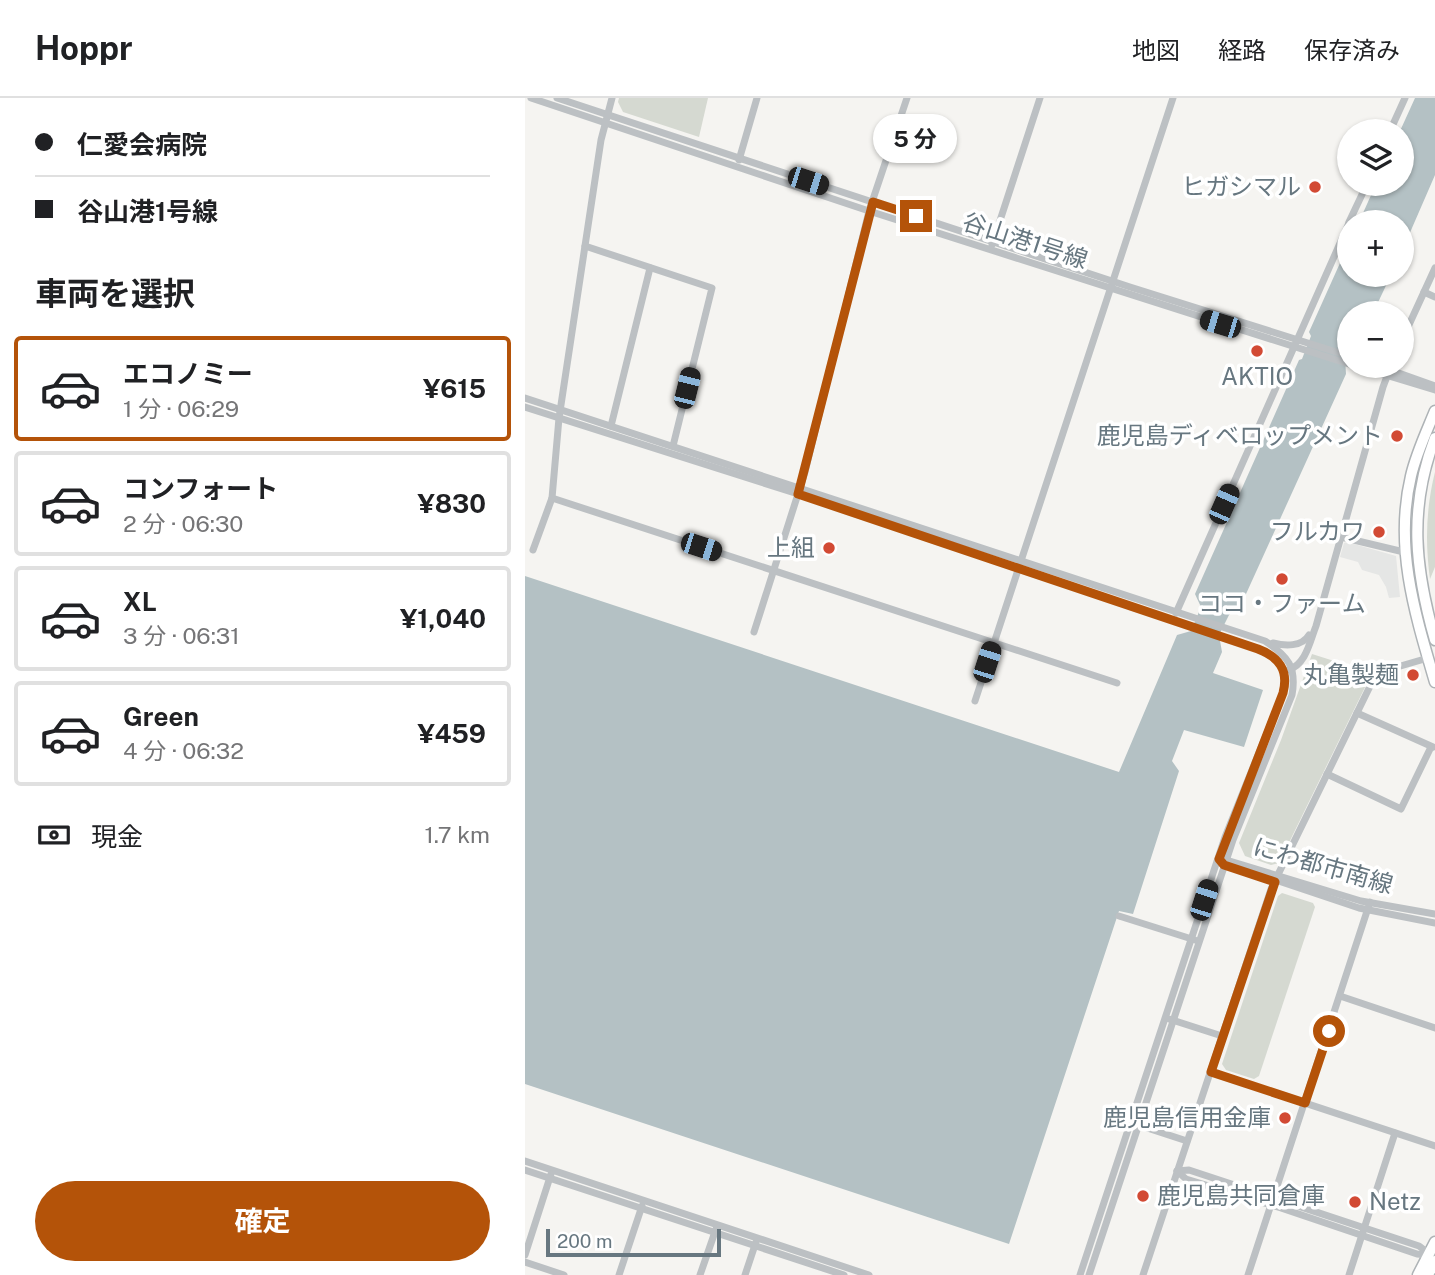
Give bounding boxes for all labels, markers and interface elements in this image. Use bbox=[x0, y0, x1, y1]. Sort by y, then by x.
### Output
text: Hoppr bbox=[35, 29, 133, 67]
text: 地図 bbox=[1132, 36, 1180, 64]
text: 経路 bbox=[1218, 36, 1266, 64]
text: 保存済み bbox=[1304, 36, 1400, 64]
callout: 5 分 bbox=[874, 115, 958, 164]
map controls bbox=[1337, 119, 1414, 378]
button: layers bbox=[1337, 119, 1414, 196]
text: 5 分 bbox=[893, 125, 937, 152]
text: 仁愛会病院 bbox=[77, 129, 207, 160]
car bbox=[785, 165, 832, 197]
place label: ヒガシマル bbox=[1181, 172, 1301, 200]
marker: ヒガシマル bbox=[1307, 179, 1323, 195]
text: 谷山港1号線 bbox=[77, 196, 218, 227]
route end bbox=[900, 200, 932, 232]
street label: 谷山港1号線 bbox=[959, 207, 1091, 273]
button: + bbox=[1337, 210, 1414, 287]
text: 車両を選択 bbox=[35, 275, 195, 312]
button: − bbox=[1337, 301, 1414, 378]
car bbox=[1197, 308, 1244, 340]
marker: AKTIO bbox=[1249, 343, 1265, 359]
icon: car bbox=[39, 357, 102, 420]
text: エコノミー bbox=[123, 358, 253, 389]
place label: AKTIO bbox=[1221, 362, 1293, 390]
car bbox=[672, 365, 703, 411]
text: ¥615 bbox=[423, 373, 486, 404]
text: 1 分 · 06:29 bbox=[123, 395, 239, 422]
place label: 鹿児島ディベロップメント bbox=[1097, 421, 1383, 449]
marker: 鹿児島ディベロップメント bbox=[1389, 428, 1405, 444]
icon: car bbox=[39, 472, 102, 535]
text: コンフォート bbox=[123, 473, 278, 504]
car bbox=[1206, 481, 1243, 527]
text: ¥830 bbox=[418, 488, 486, 519]
text: 2 分 · 06:30 bbox=[123, 510, 243, 537]
place label: フルカワ bbox=[1270, 517, 1365, 545]
marker: フルカワ bbox=[1371, 524, 1387, 540]
car bbox=[678, 531, 725, 563]
place label: 上組 bbox=[767, 533, 815, 561]
marker: 上組 bbox=[821, 540, 837, 556]
marker: ココ・ファーム bbox=[1274, 571, 1290, 587]
text: XL bbox=[123, 586, 157, 617]
icon: car bbox=[39, 587, 102, 650]
place label: ココ・ファーム bbox=[1198, 589, 1366, 617]
text: ¥1,040 bbox=[400, 603, 486, 634]
text: 3 分 · 06:31 bbox=[123, 622, 240, 649]
car bbox=[971, 639, 1004, 685]
place label: 丸亀製麺 bbox=[1303, 660, 1399, 688]
marker: 丸亀製麺 bbox=[1405, 667, 1421, 683]
text: Green bbox=[123, 701, 199, 732]
icon: car bbox=[39, 702, 102, 765]
text: ¥459 bbox=[417, 718, 486, 749]
text: 4 分 · 06:32 bbox=[123, 737, 244, 764]
icon: cash bbox=[35, 816, 73, 854]
text: 現金 bbox=[91, 821, 143, 852]
text: 1.7 km bbox=[424, 821, 490, 848]
street label: にわ都市南線 bbox=[1250, 832, 1396, 898]
car bbox=[1188, 877, 1221, 923]
route start bbox=[1313, 1015, 1345, 1047]
place label: 鹿児島信用金庫 bbox=[1103, 1103, 1271, 1131]
marker: 鹿児島信用金庫 bbox=[1277, 1110, 1293, 1126]
button: 確定 bbox=[35, 1181, 490, 1261]
place label: 鹿児島共同倉庫 bbox=[1157, 1181, 1325, 1209]
place label: Netz bbox=[1369, 1187, 1421, 1215]
marker: 鹿児島共同倉庫 bbox=[1135, 1188, 1151, 1204]
marker: Netz bbox=[1347, 1194, 1363, 1210]
scale bar bbox=[546, 1226, 721, 1258]
text: 200 m bbox=[557, 1230, 613, 1252]

